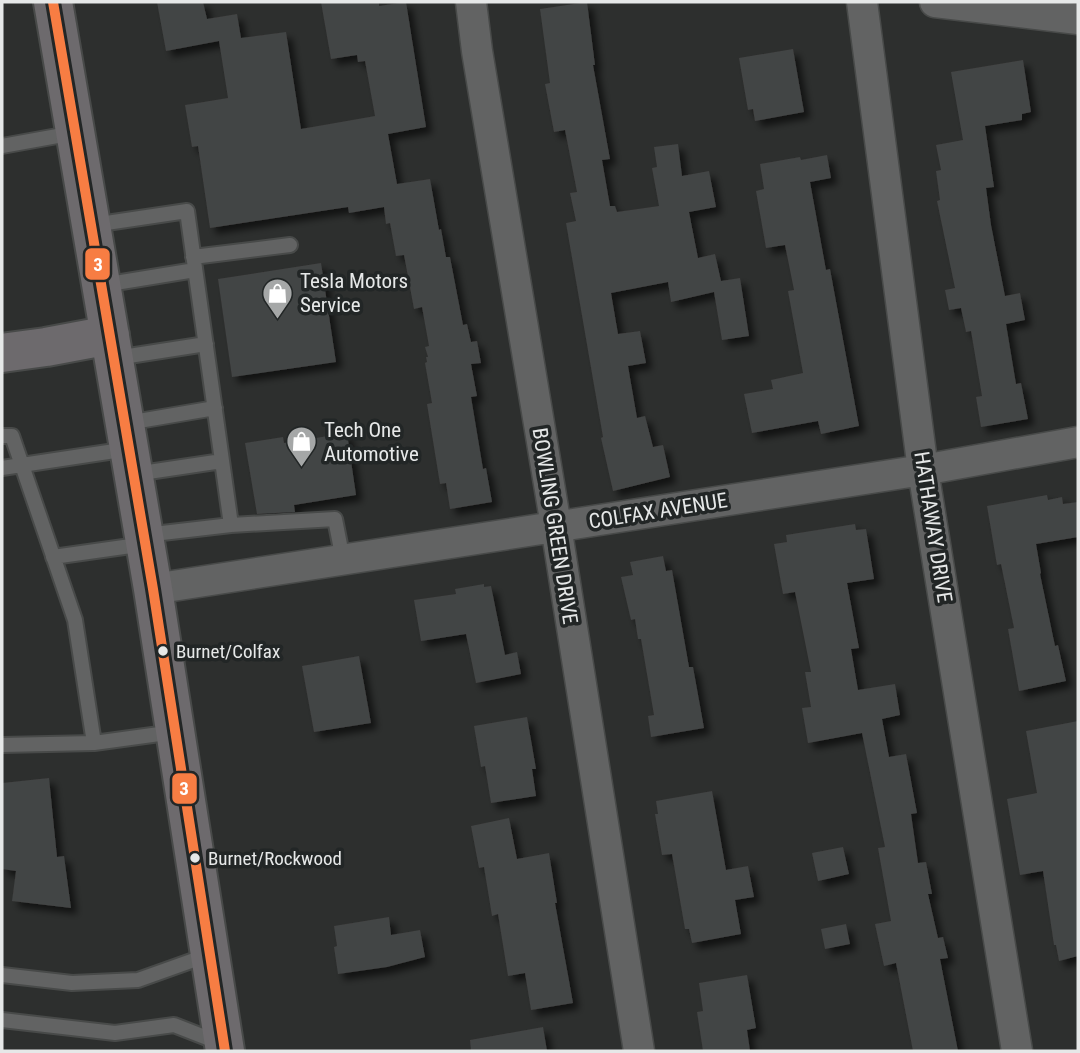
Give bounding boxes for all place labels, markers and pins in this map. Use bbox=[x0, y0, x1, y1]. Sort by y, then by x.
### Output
place label: Tesla Motors Service bbox=[300, 269, 408, 317]
shop icon: Tesla Motors Service bbox=[260, 276, 294, 320]
place label: Tech One Automotive bbox=[324, 418, 419, 466]
shop icon: Tech One Automotive bbox=[284, 425, 318, 469]
place label: Burnet/Colfax bbox=[176, 640, 280, 663]
marker: Burnet/Colfax bbox=[156, 644, 170, 658]
place label: Burnet/Rockwood bbox=[208, 847, 342, 870]
marker: Burnet/Rockwood bbox=[188, 851, 202, 865]

